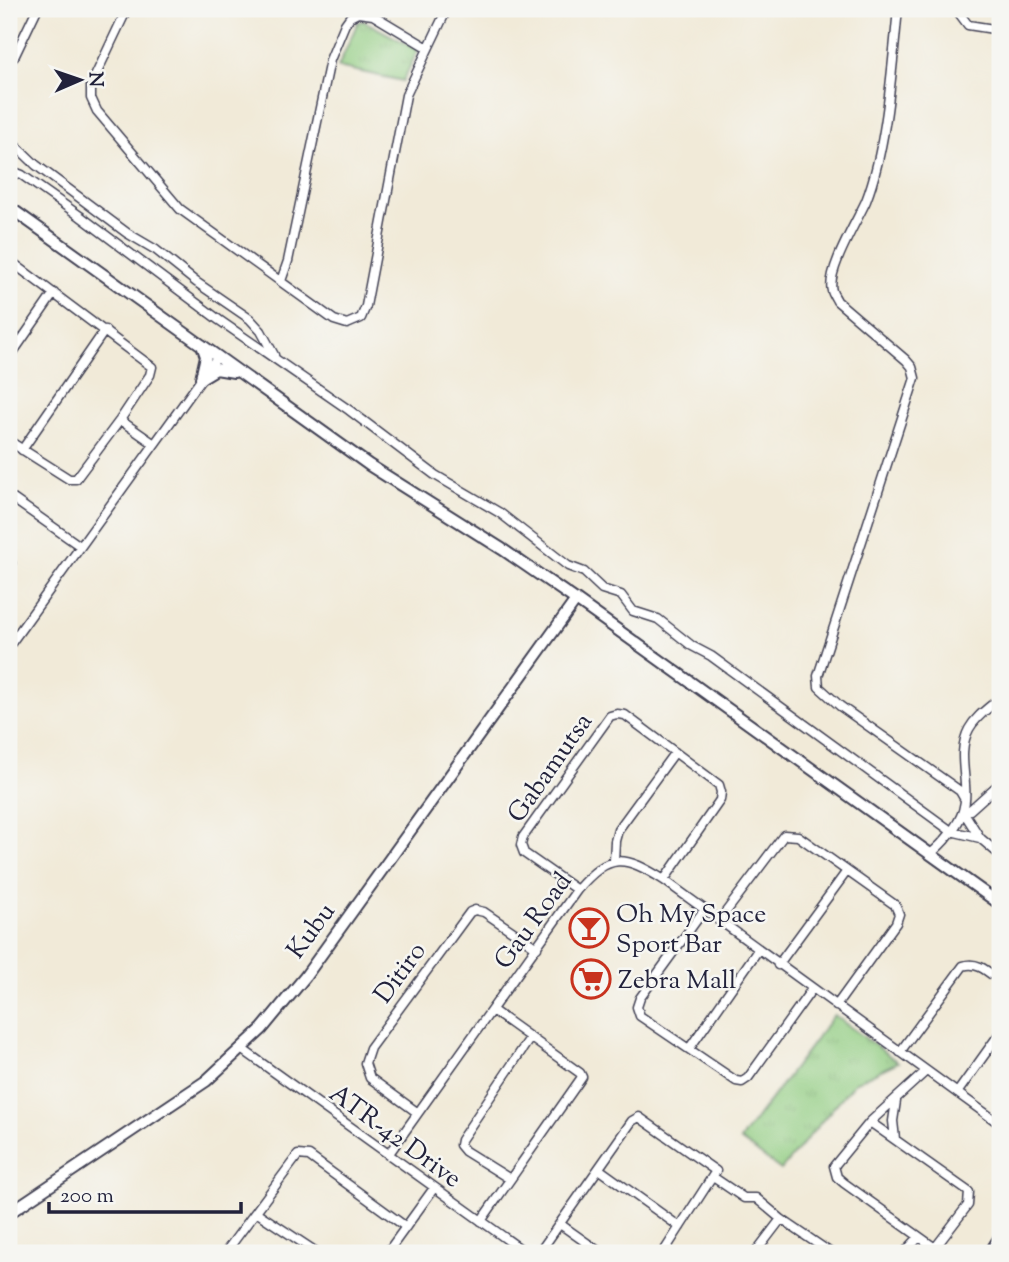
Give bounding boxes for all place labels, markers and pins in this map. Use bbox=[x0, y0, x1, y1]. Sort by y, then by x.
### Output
place label: Oh My Space Sport Bar bbox=[616, 897, 766, 964]
bar icon: Oh My Space Sport Bar bbox=[568, 907, 610, 949]
supermarket icon: Zebra Mall bbox=[570, 958, 612, 1000]
place label: Zebra Mall bbox=[618, 963, 736, 1000]

